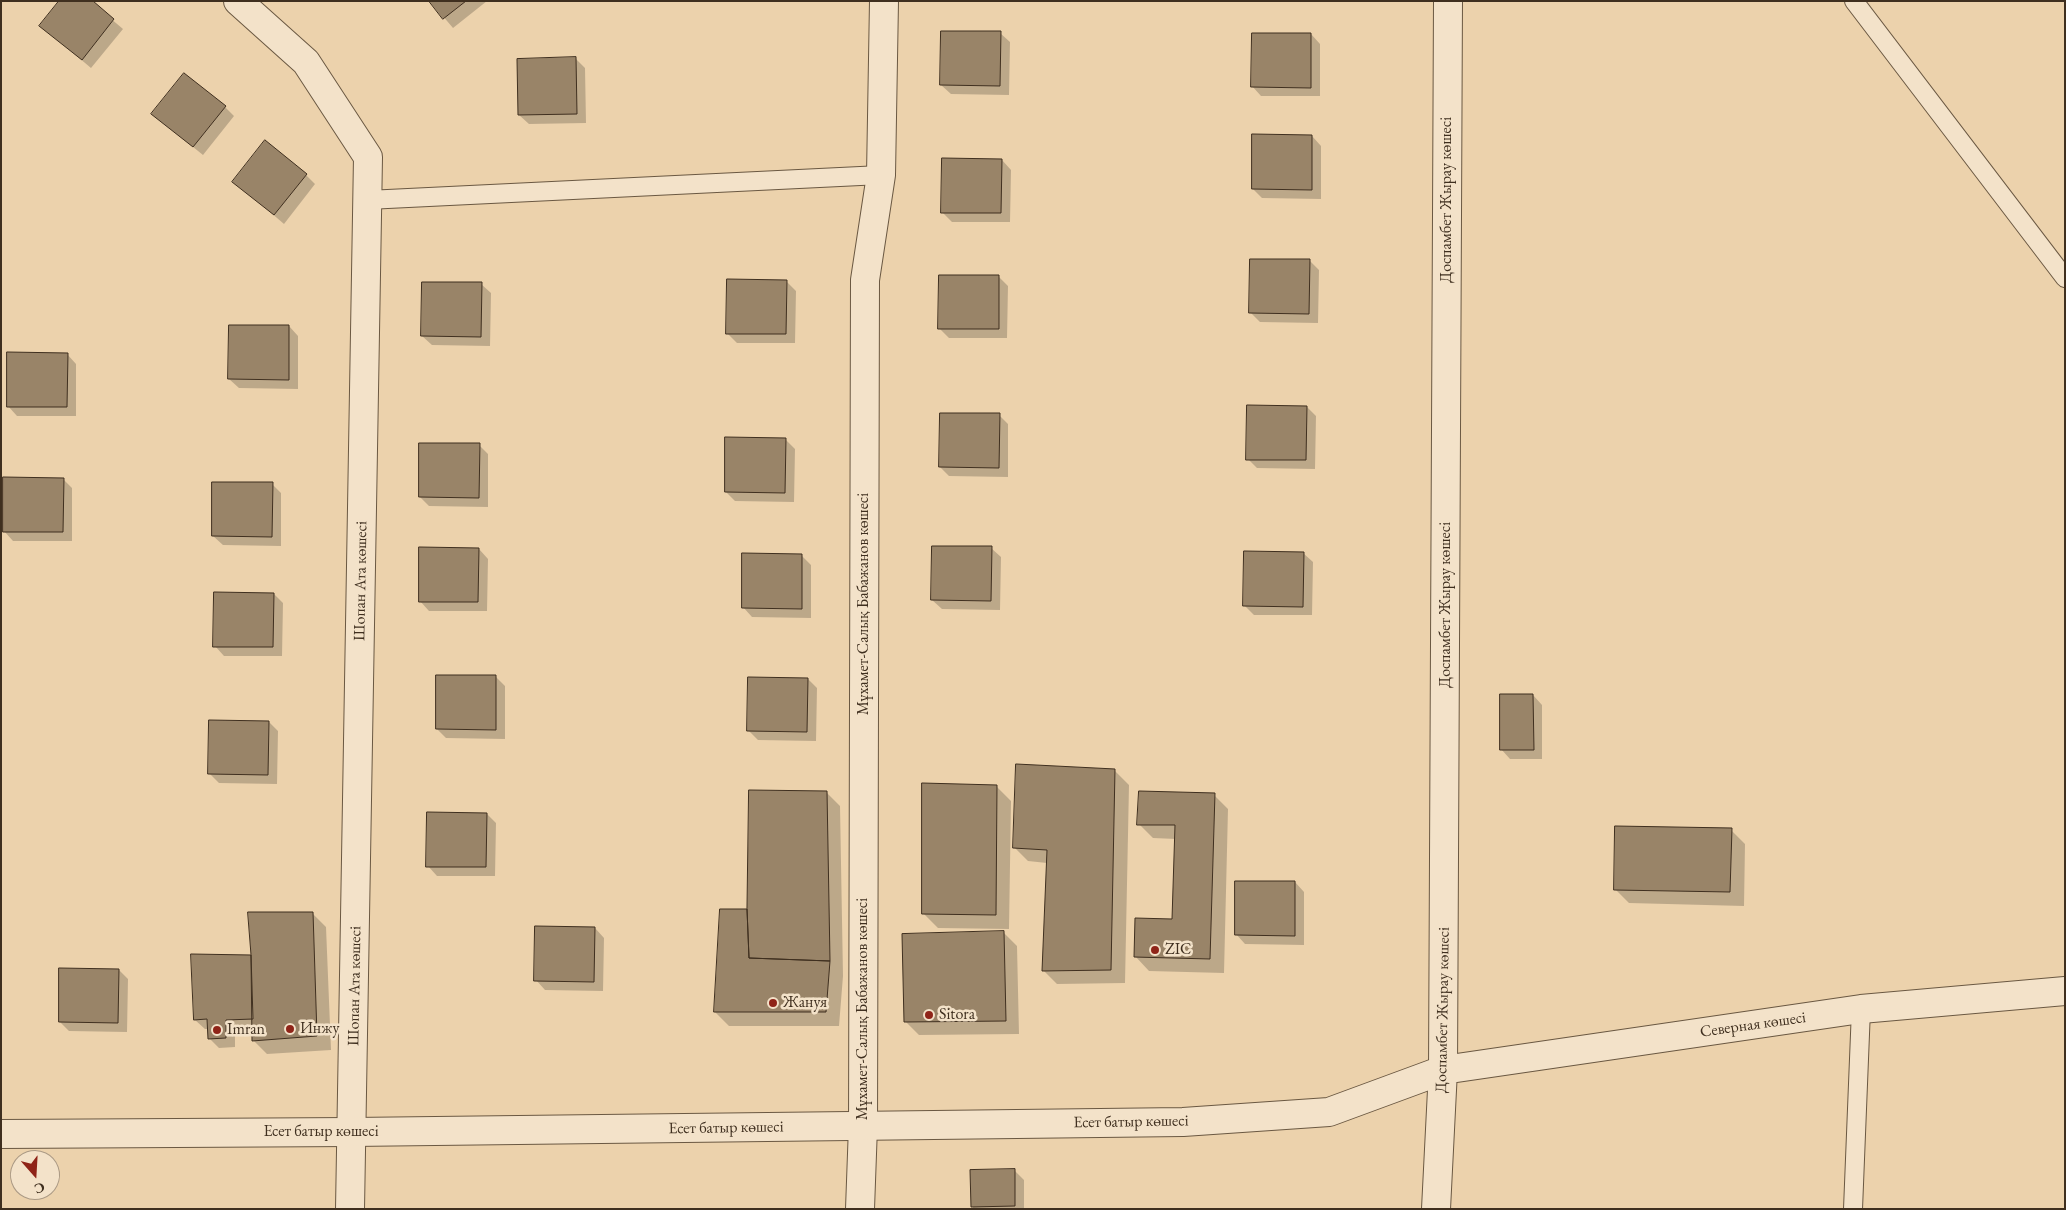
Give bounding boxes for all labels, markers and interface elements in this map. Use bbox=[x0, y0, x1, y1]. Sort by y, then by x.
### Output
street label: Доспамбет Жырау көшесі bbox=[1437, 117, 1457, 283]
street label: Мұхамет-Салық Бабажанов көшесі bbox=[854, 493, 874, 715]
street label: Шопан Ата көшесі bbox=[350, 521, 372, 641]
street label: Доспамбет Жырау көшесі bbox=[1436, 522, 1456, 688]
street label: Мұхамет-Салық Бабажанов көшесі bbox=[853, 898, 873, 1120]
street label: Шопан Ата көшесі bbox=[344, 926, 366, 1046]
street label: Доспамбет Жырау көшесі bbox=[1432, 927, 1454, 1093]
place label: ZIC bbox=[1165, 940, 1191, 960]
marker: ZIC bbox=[1149, 944, 1161, 956]
place label: Жануя bbox=[783, 993, 827, 1013]
marker: Жануя bbox=[767, 997, 779, 1009]
place label: Sitora bbox=[939, 1005, 975, 1025]
street label: Северная көшесі bbox=[1699, 1008, 1807, 1042]
marker: Sitora bbox=[923, 1009, 935, 1021]
place label: Инжу bbox=[300, 1019, 339, 1039]
place label: Imran bbox=[227, 1020, 265, 1040]
marker: Инжу bbox=[284, 1023, 296, 1035]
marker: Imran bbox=[211, 1024, 223, 1036]
street label: Есет батыр көшесі bbox=[1073, 1111, 1189, 1133]
street label: Есет батыр көшесі bbox=[668, 1117, 784, 1139]
street label: Есет батыр көшесі bbox=[263, 1122, 379, 1142]
north arrow bbox=[10, 1150, 60, 1200]
text: С bbox=[32, 1178, 47, 1198]

